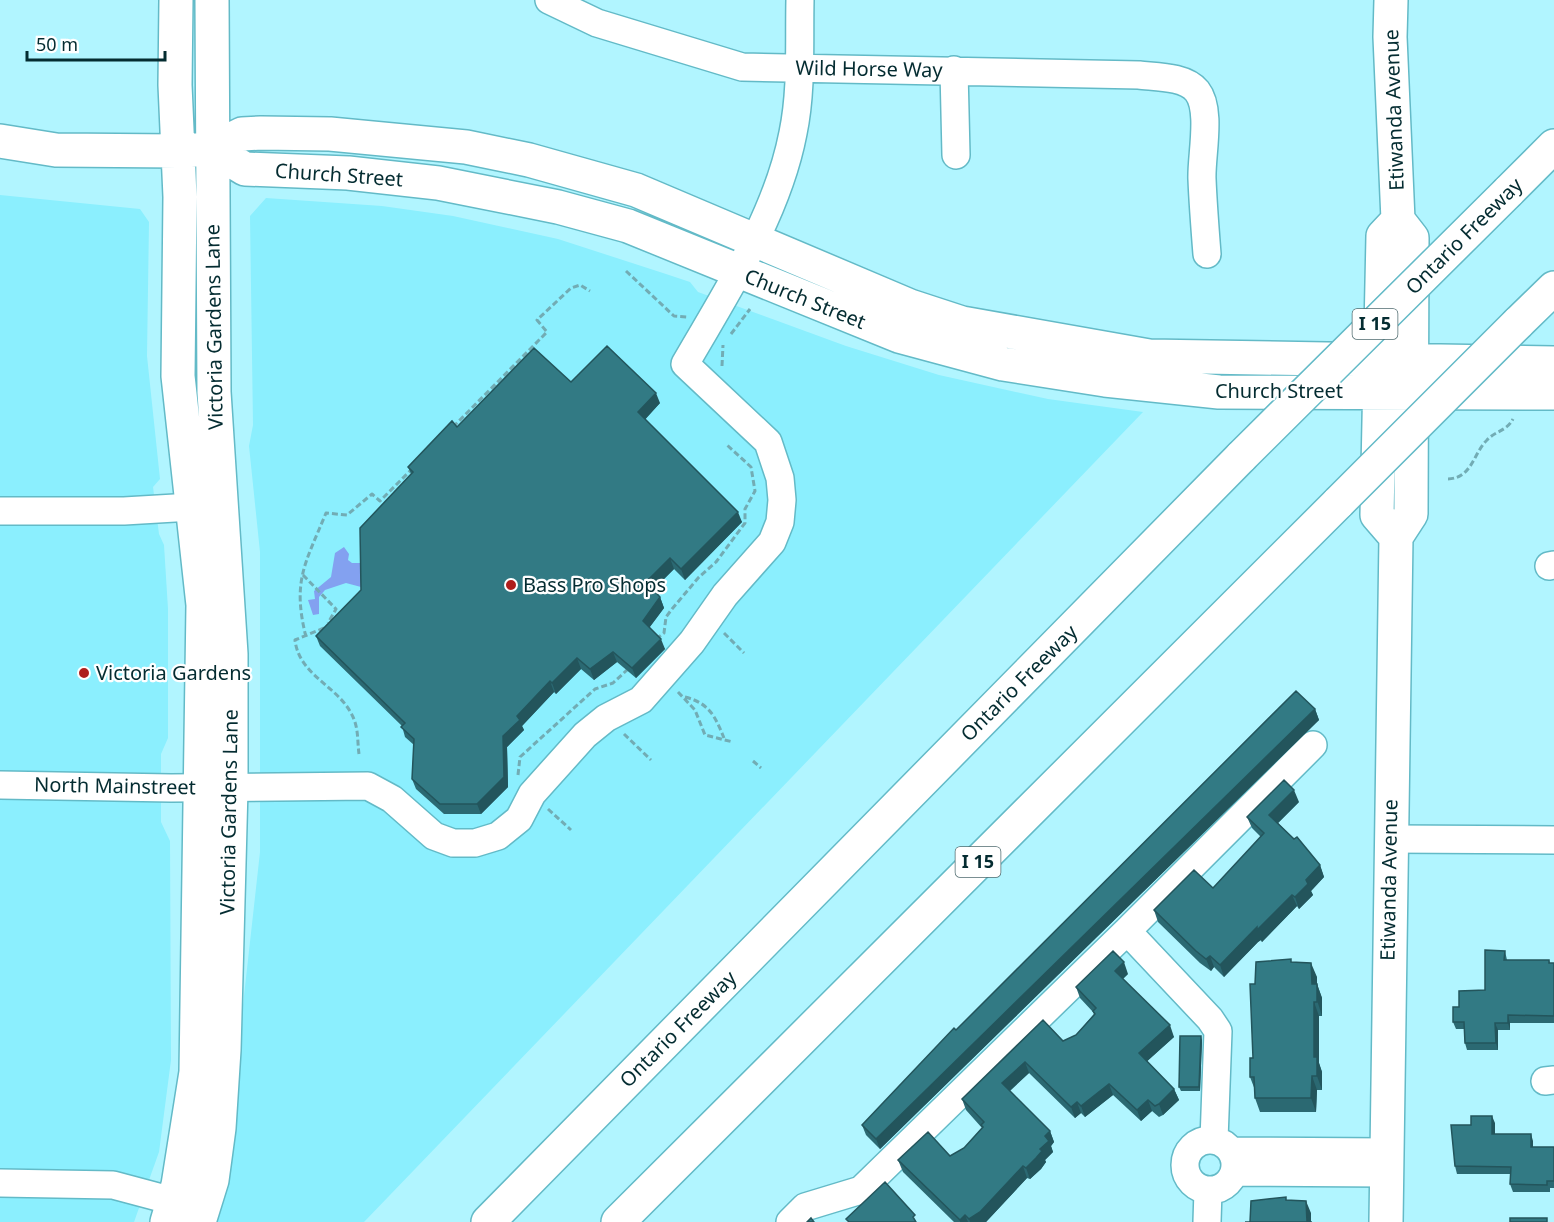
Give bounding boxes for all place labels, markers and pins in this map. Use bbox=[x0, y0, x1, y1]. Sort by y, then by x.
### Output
place label: Bass Pro Shops bbox=[523, 571, 666, 598]
marker: Bass Pro Shops bbox=[504, 578, 518, 592]
place label: Victoria Gardens bbox=[96, 659, 251, 686]
marker: Victoria Gardens bbox=[77, 666, 91, 680]

